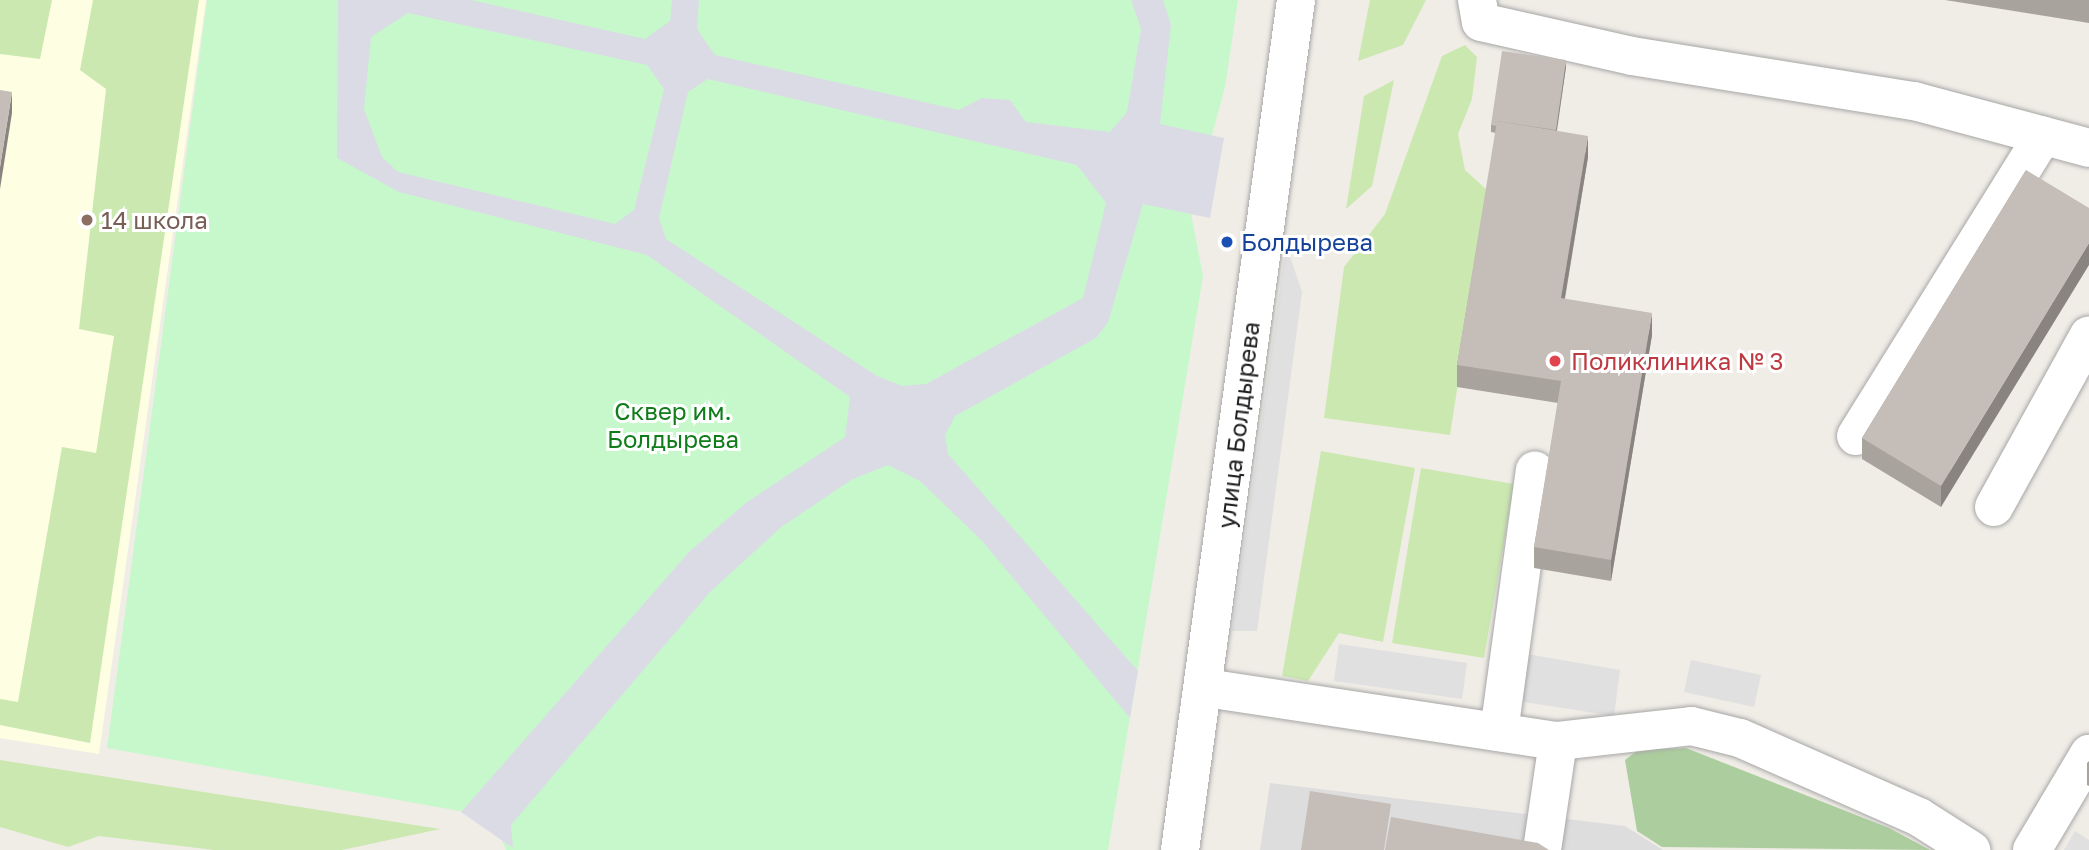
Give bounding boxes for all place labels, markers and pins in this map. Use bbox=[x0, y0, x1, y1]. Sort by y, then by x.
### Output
place label: 14 школа bbox=[101, 206, 208, 234]
marker: 14 школа bbox=[79, 212, 95, 228]
place label: Болдырева bbox=[1241, 228, 1373, 256]
marker: Болдырева bbox=[1219, 234, 1235, 250]
place label: Поликлиника № 3 bbox=[1571, 347, 1784, 375]
marker: Поликлиника № 3 bbox=[1545, 351, 1565, 371]

